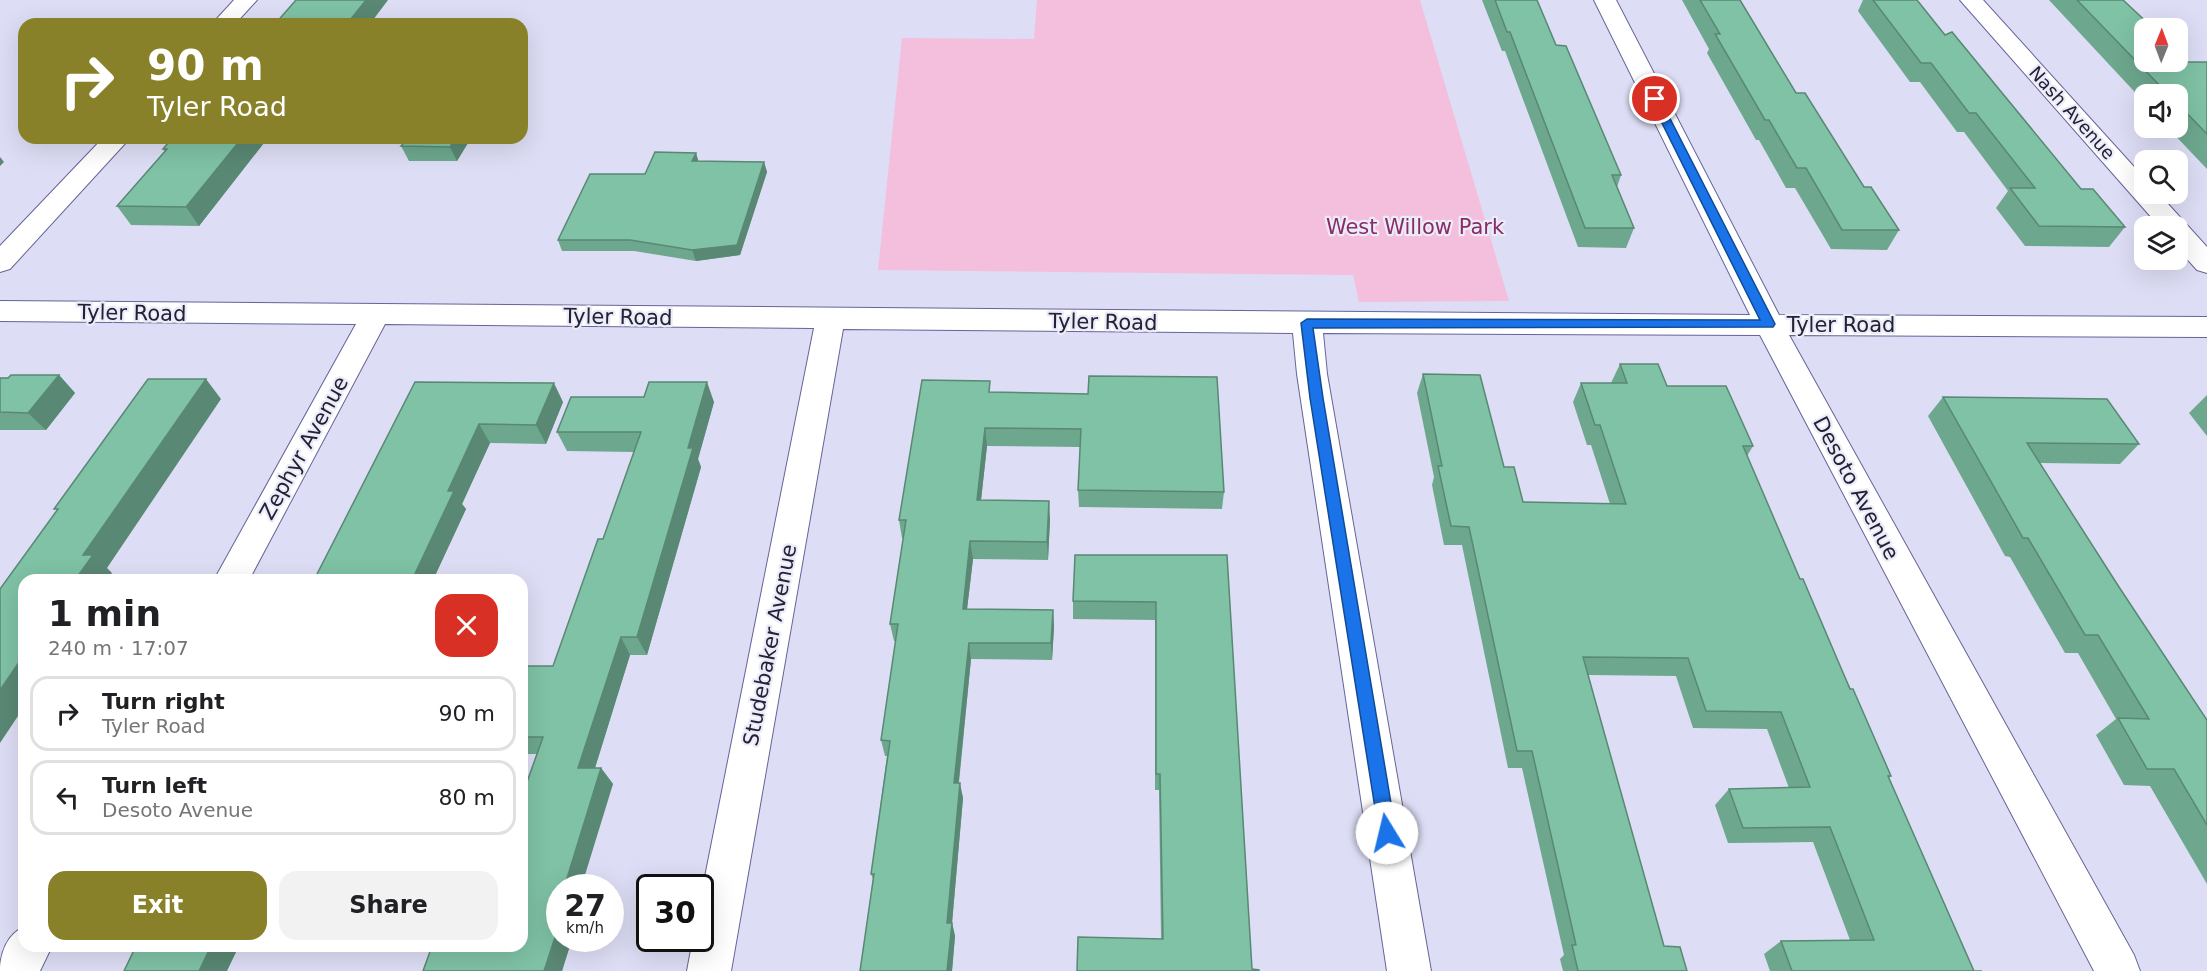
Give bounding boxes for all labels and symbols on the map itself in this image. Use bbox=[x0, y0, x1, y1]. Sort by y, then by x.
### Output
north arrow bbox=[2134, 18, 2188, 72]
street label: Nash Avenue bbox=[2025, 62, 2120, 163]
pin bbox=[1629, 73, 1680, 124]
park label: West Willow Park bbox=[1326, 215, 1505, 239]
street label: Tyler Road bbox=[76, 300, 187, 326]
street label: Tyler Road bbox=[562, 304, 673, 330]
street label: Tyler Road bbox=[1047, 309, 1158, 335]
street label: Tyler Road bbox=[1786, 313, 1895, 337]
street label: Zephyr Avenue bbox=[255, 372, 353, 524]
street label: Desoto Avenue bbox=[1808, 412, 1904, 564]
street label: Studebaker Avenue bbox=[739, 542, 801, 748]
position arrow bbox=[1355, 801, 1419, 865]
speed limit sign: 30 bbox=[636, 874, 714, 952]

